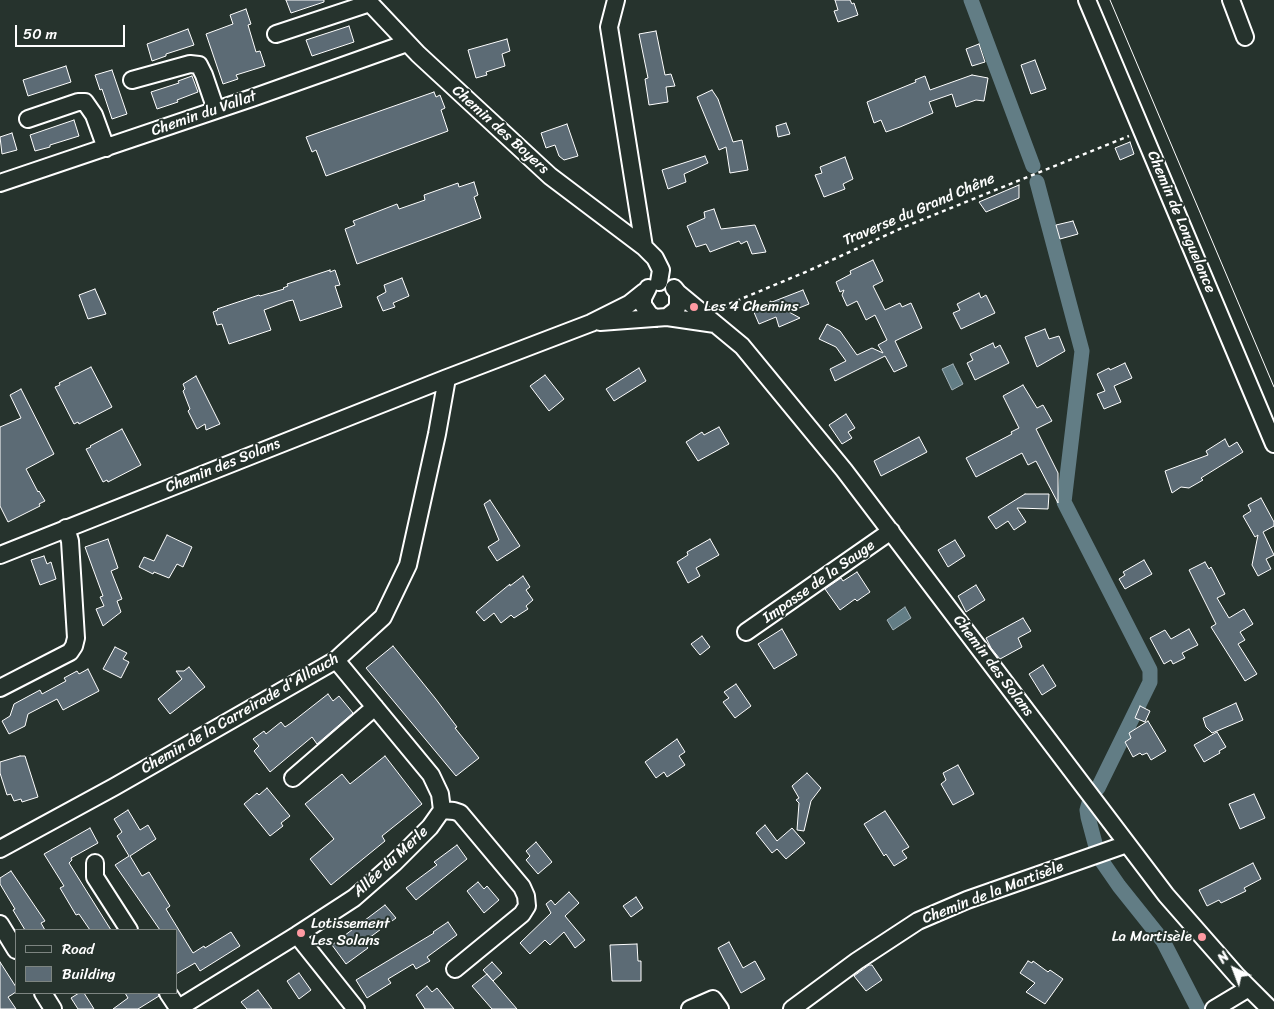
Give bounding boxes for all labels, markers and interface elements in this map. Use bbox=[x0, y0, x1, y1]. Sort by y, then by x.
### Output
scale bar bbox=[18, 15, 128, 47]
text: 50 m bbox=[23, 21, 57, 47]
street label: Chemin des Boyers bbox=[448, 82, 552, 178]
street label: Chemin du Vallat bbox=[149, 88, 259, 140]
street label: Chemin de Longuelance bbox=[1143, 148, 1219, 296]
street label: Traverse du Grand Chêne bbox=[840, 170, 998, 250]
place label: Les 4 Chemins bbox=[704, 298, 798, 316]
marker: Les 4 Chemins bbox=[688, 301, 700, 313]
street label: Chemin des Solans bbox=[163, 435, 283, 497]
street label: Impasse de la Sauge bbox=[760, 537, 878, 627]
street label: Chemin des Solans bbox=[949, 612, 1037, 720]
street label: Chemin de la Carreirade d'Allauch bbox=[138, 650, 342, 778]
street label: Allée du Merle bbox=[350, 823, 432, 901]
street label: Chemin de la Martisèle bbox=[920, 858, 1066, 928]
place label: Lotissement Les Solans bbox=[311, 915, 390, 950]
marker: Lotissement Les Solans bbox=[295, 927, 307, 939]
place label: La Martisèle bbox=[1112, 928, 1192, 946]
legend bbox=[15, 929, 178, 994]
marker: La Martisèle bbox=[1196, 931, 1208, 943]
text: Road bbox=[62, 936, 94, 962]
north arrow bbox=[1209, 944, 1259, 994]
text: N bbox=[1211, 945, 1235, 970]
text: Building bbox=[62, 961, 116, 987]

